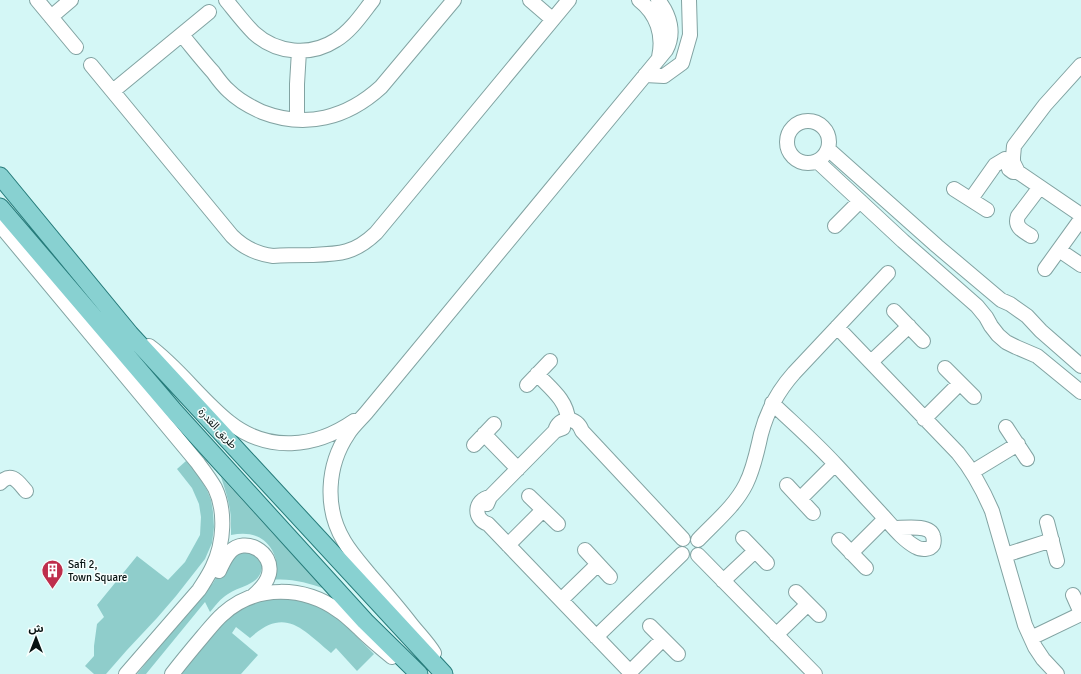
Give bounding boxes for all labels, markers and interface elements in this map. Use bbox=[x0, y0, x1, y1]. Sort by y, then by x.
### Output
street label: طريق القدرة bbox=[195, 405, 240, 451]
building icon: Safi 2, Town Square bbox=[40, 557, 66, 590]
place label: Safi 2, Town Square bbox=[68, 558, 127, 584]
north arrow bbox=[16, 618, 56, 658]
text: ش bbox=[28, 622, 44, 635]

